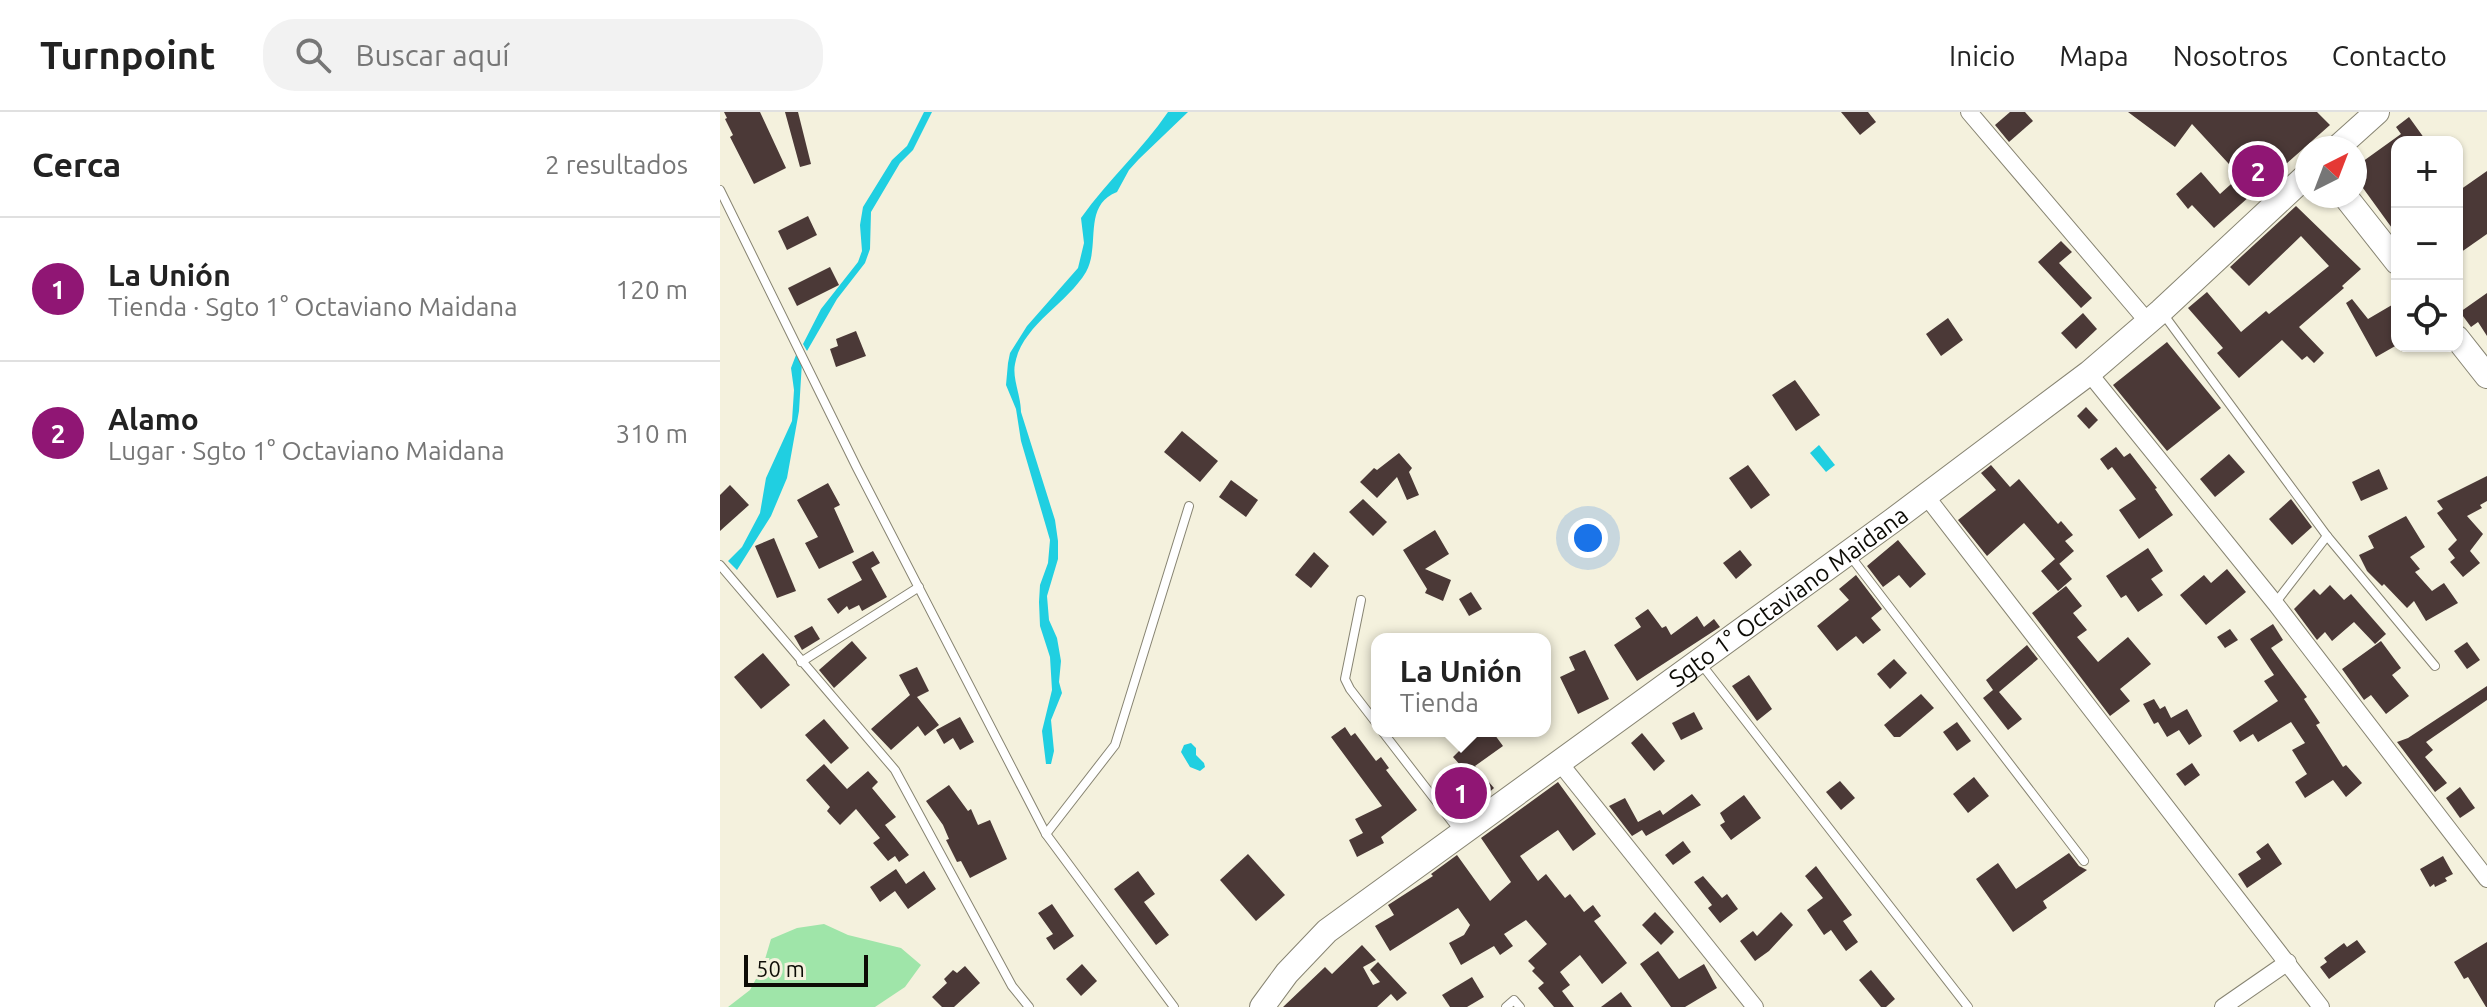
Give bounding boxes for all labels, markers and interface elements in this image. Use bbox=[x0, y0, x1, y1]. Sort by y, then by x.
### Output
search box bbox=[263, 19, 823, 91]
icon: search bbox=[291, 33, 335, 77]
text: Turnpoint bbox=[40, 34, 215, 76]
text: Buscar aquí bbox=[355, 38, 510, 72]
text: Inicio bbox=[1949, 40, 2015, 71]
text: Mapa bbox=[2059, 40, 2129, 71]
text: Nosotros bbox=[2173, 40, 2288, 71]
text: Contacto bbox=[2332, 40, 2447, 71]
north arrow bbox=[2295, 136, 2367, 208]
map controls bbox=[2391, 136, 2463, 352]
button: + bbox=[2391, 136, 2463, 208]
pin: 2 bbox=[2232, 141, 2284, 201]
text: Cerca bbox=[32, 145, 121, 183]
text: 2 resultados bbox=[545, 150, 688, 179]
button: − bbox=[2391, 208, 2463, 280]
text: La Unión bbox=[108, 258, 231, 292]
text: 1 bbox=[51, 275, 65, 304]
text: 120 m bbox=[616, 275, 688, 304]
button: locate bbox=[2391, 280, 2463, 352]
text: Tienda · Sgto 1° Octaviano Maidana bbox=[108, 292, 518, 321]
text: Alamo bbox=[108, 402, 199, 436]
text: 2 bbox=[51, 419, 65, 448]
text: 310 m bbox=[616, 419, 688, 448]
text: Lugar · Sgto 1° Octaviano Maidana bbox=[108, 436, 505, 465]
street label: Sgto 1° Octaviano Maidana bbox=[1664, 501, 1913, 692]
your location bbox=[1568, 518, 1608, 558]
popup bbox=[1371, 633, 1551, 737]
text: La Unión bbox=[1400, 654, 1522, 688]
text: Tienda bbox=[1400, 688, 1479, 717]
pin: 1 bbox=[1435, 763, 1487, 823]
scale bar bbox=[744, 951, 868, 987]
text: 50 m bbox=[756, 956, 805, 981]

